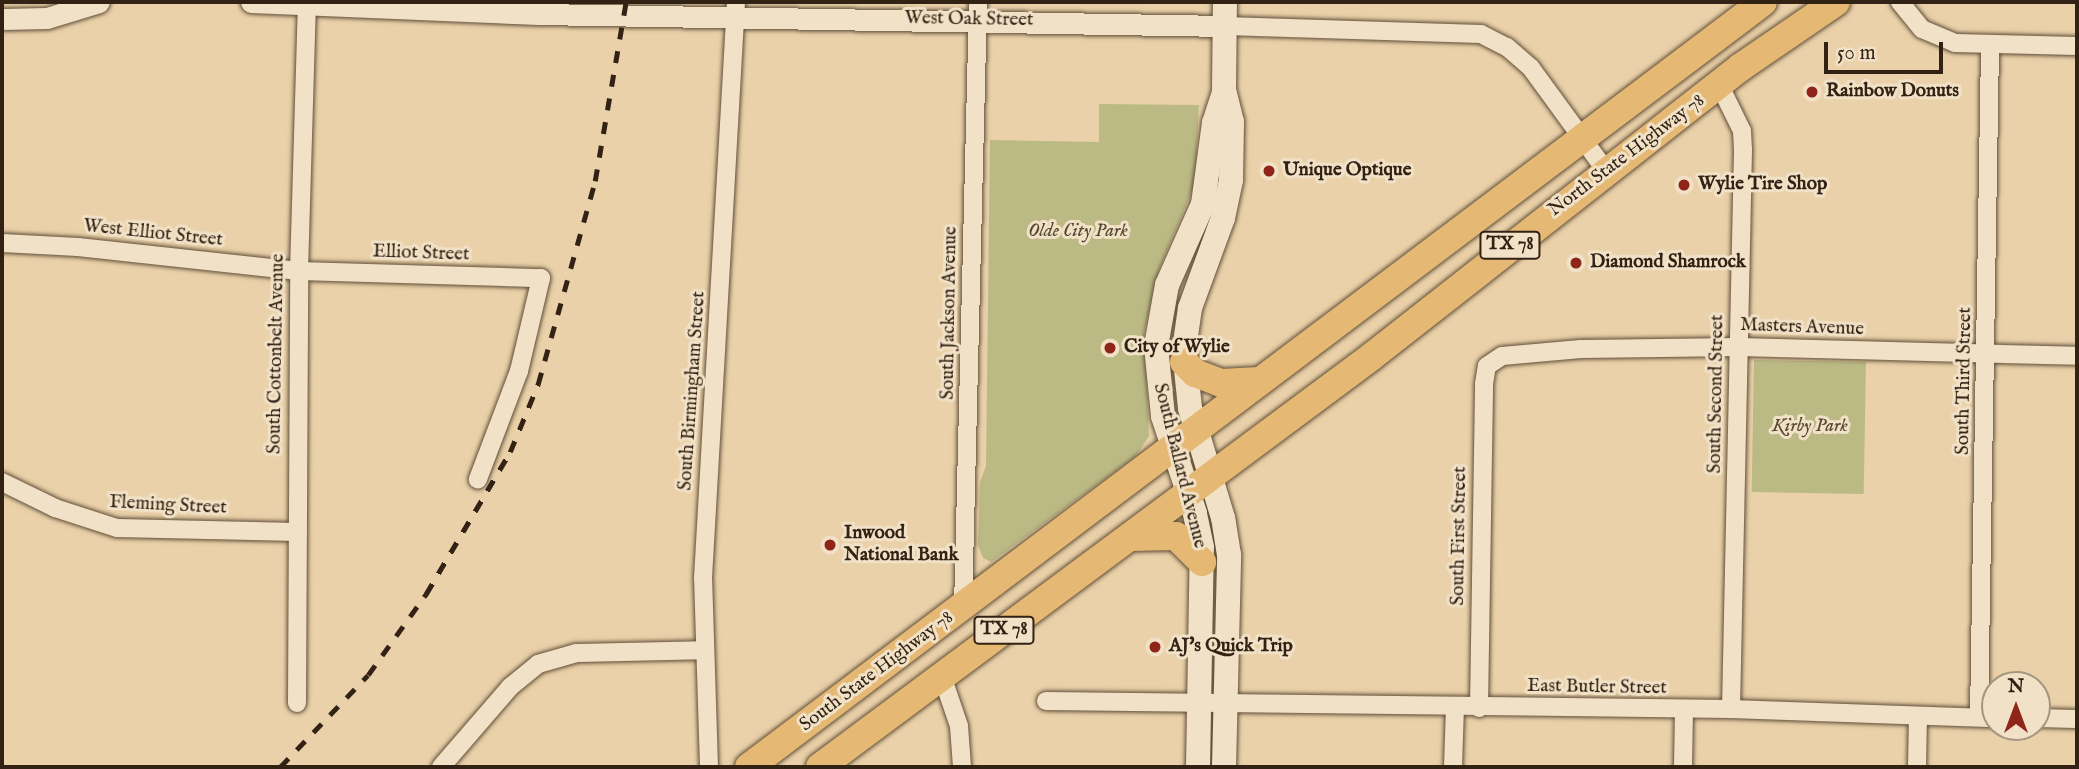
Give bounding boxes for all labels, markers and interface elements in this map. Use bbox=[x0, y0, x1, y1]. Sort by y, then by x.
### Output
street label: West Oak Street bbox=[904, 7, 1034, 33]
scale bar bbox=[1827, 28, 1946, 72]
text: 50 m bbox=[1837, 40, 1876, 67]
place label: Rainbow Donuts bbox=[1826, 81, 1959, 103]
marker: Rainbow Donuts bbox=[1804, 84, 1820, 100]
street label: North State Highway 78 bbox=[1544, 90, 1710, 222]
place label: Unique Optique bbox=[1283, 160, 1411, 182]
marker: Unique Optique bbox=[1261, 163, 1277, 179]
place label: Wylie Tire Shop bbox=[1698, 174, 1827, 196]
marker: Wylie Tire Shop bbox=[1676, 177, 1692, 193]
street label: West Elliot Street bbox=[82, 215, 224, 253]
park label: Olde City Park bbox=[1028, 221, 1128, 243]
street label: South Jackson Avenue bbox=[937, 226, 963, 400]
road number: TX 78 bbox=[1478, 230, 1542, 260]
street label: Elliot Street bbox=[372, 241, 470, 267]
place label: Diamond Shamrock bbox=[1590, 252, 1746, 274]
street label: South Cottonbelt Avenue bbox=[264, 254, 290, 454]
marker: Diamond Shamrock bbox=[1568, 255, 1584, 271]
street label: South Birmingham Street bbox=[675, 291, 711, 491]
street label: South Third Street bbox=[1952, 307, 1978, 455]
street label: South Second Street bbox=[1704, 314, 1730, 474]
street label: Masters Avenue bbox=[1740, 314, 1864, 342]
place label: City of Wylie bbox=[1124, 337, 1230, 359]
marker: City of Wylie bbox=[1102, 340, 1118, 356]
street label: South Ballard Avenue bbox=[1147, 381, 1211, 551]
park label: Kirby Park bbox=[1772, 416, 1848, 438]
street label: South First Street bbox=[1447, 466, 1473, 606]
street label: Fleming Street bbox=[109, 492, 227, 520]
place label: Inwood National Bank bbox=[844, 523, 959, 567]
marker: Inwood National Bank bbox=[822, 537, 838, 553]
street label: South State Highway 78 bbox=[796, 607, 958, 737]
road number: TX 78 bbox=[972, 616, 1036, 644]
place label: AJ's Quick Trip bbox=[1169, 636, 1293, 658]
marker: AJ's Quick Trip bbox=[1147, 639, 1163, 655]
north arrow bbox=[1981, 671, 2051, 741]
street label: East Butler Street bbox=[1527, 675, 1667, 701]
text: N bbox=[2008, 675, 2024, 699]

